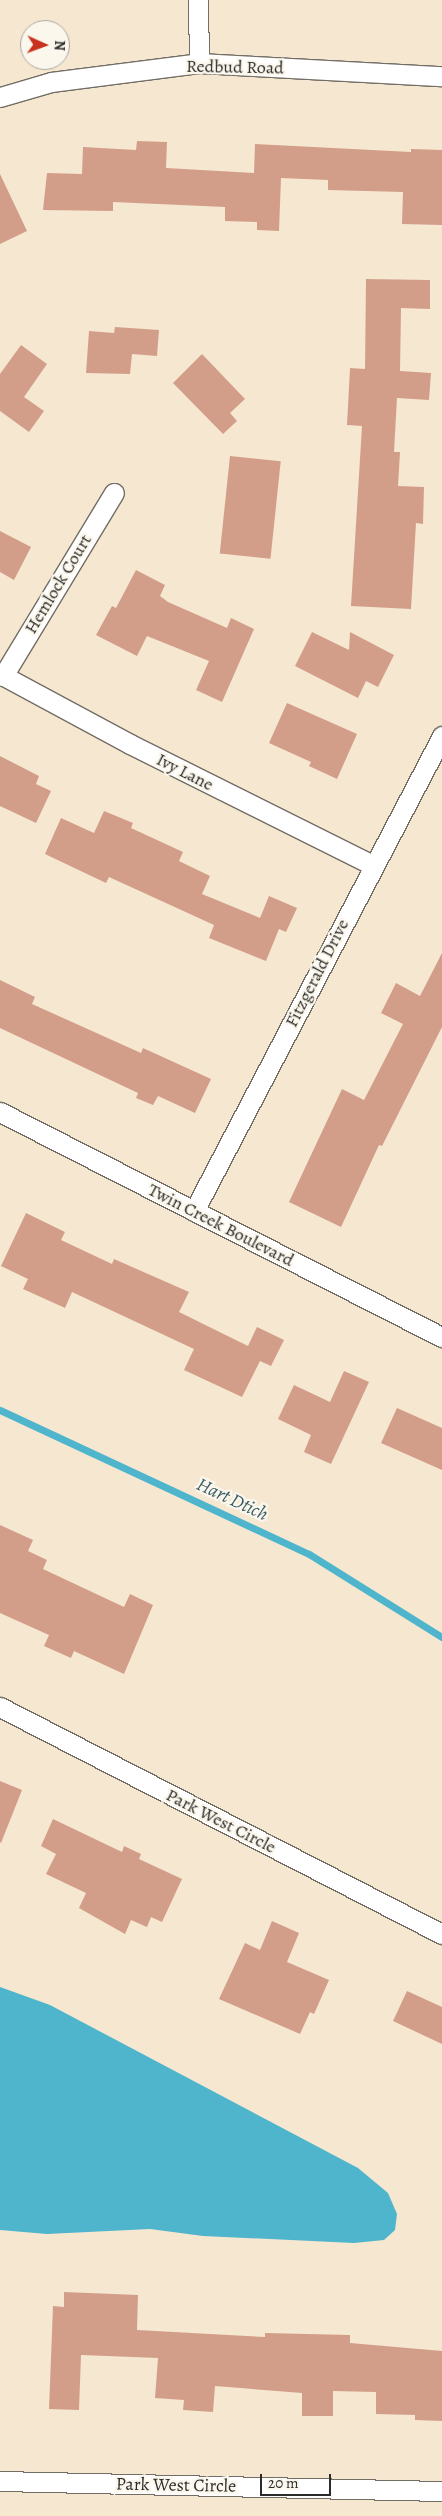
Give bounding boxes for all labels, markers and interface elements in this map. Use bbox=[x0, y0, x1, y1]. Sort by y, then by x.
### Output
north arrow bbox=[20, 20, 70, 70]
text: N bbox=[50, 40, 69, 51]
street label: Redbud Road bbox=[186, 55, 284, 79]
street label: Hemlock Court bbox=[20, 530, 96, 638]
street label: Ivy Lane bbox=[153, 749, 217, 795]
street label: Fitzgerald Drive bbox=[281, 915, 353, 1031]
street label: Twin Creek Boulevard bbox=[145, 1179, 297, 1271]
water label: Hart Dtich bbox=[193, 1474, 271, 1526]
street label: Park West Circle bbox=[162, 1784, 280, 1858]
scale bar bbox=[262, 2464, 333, 2496]
street label: Park West Circle bbox=[116, 2473, 236, 2497]
text: 20 m bbox=[268, 2473, 299, 2493]

